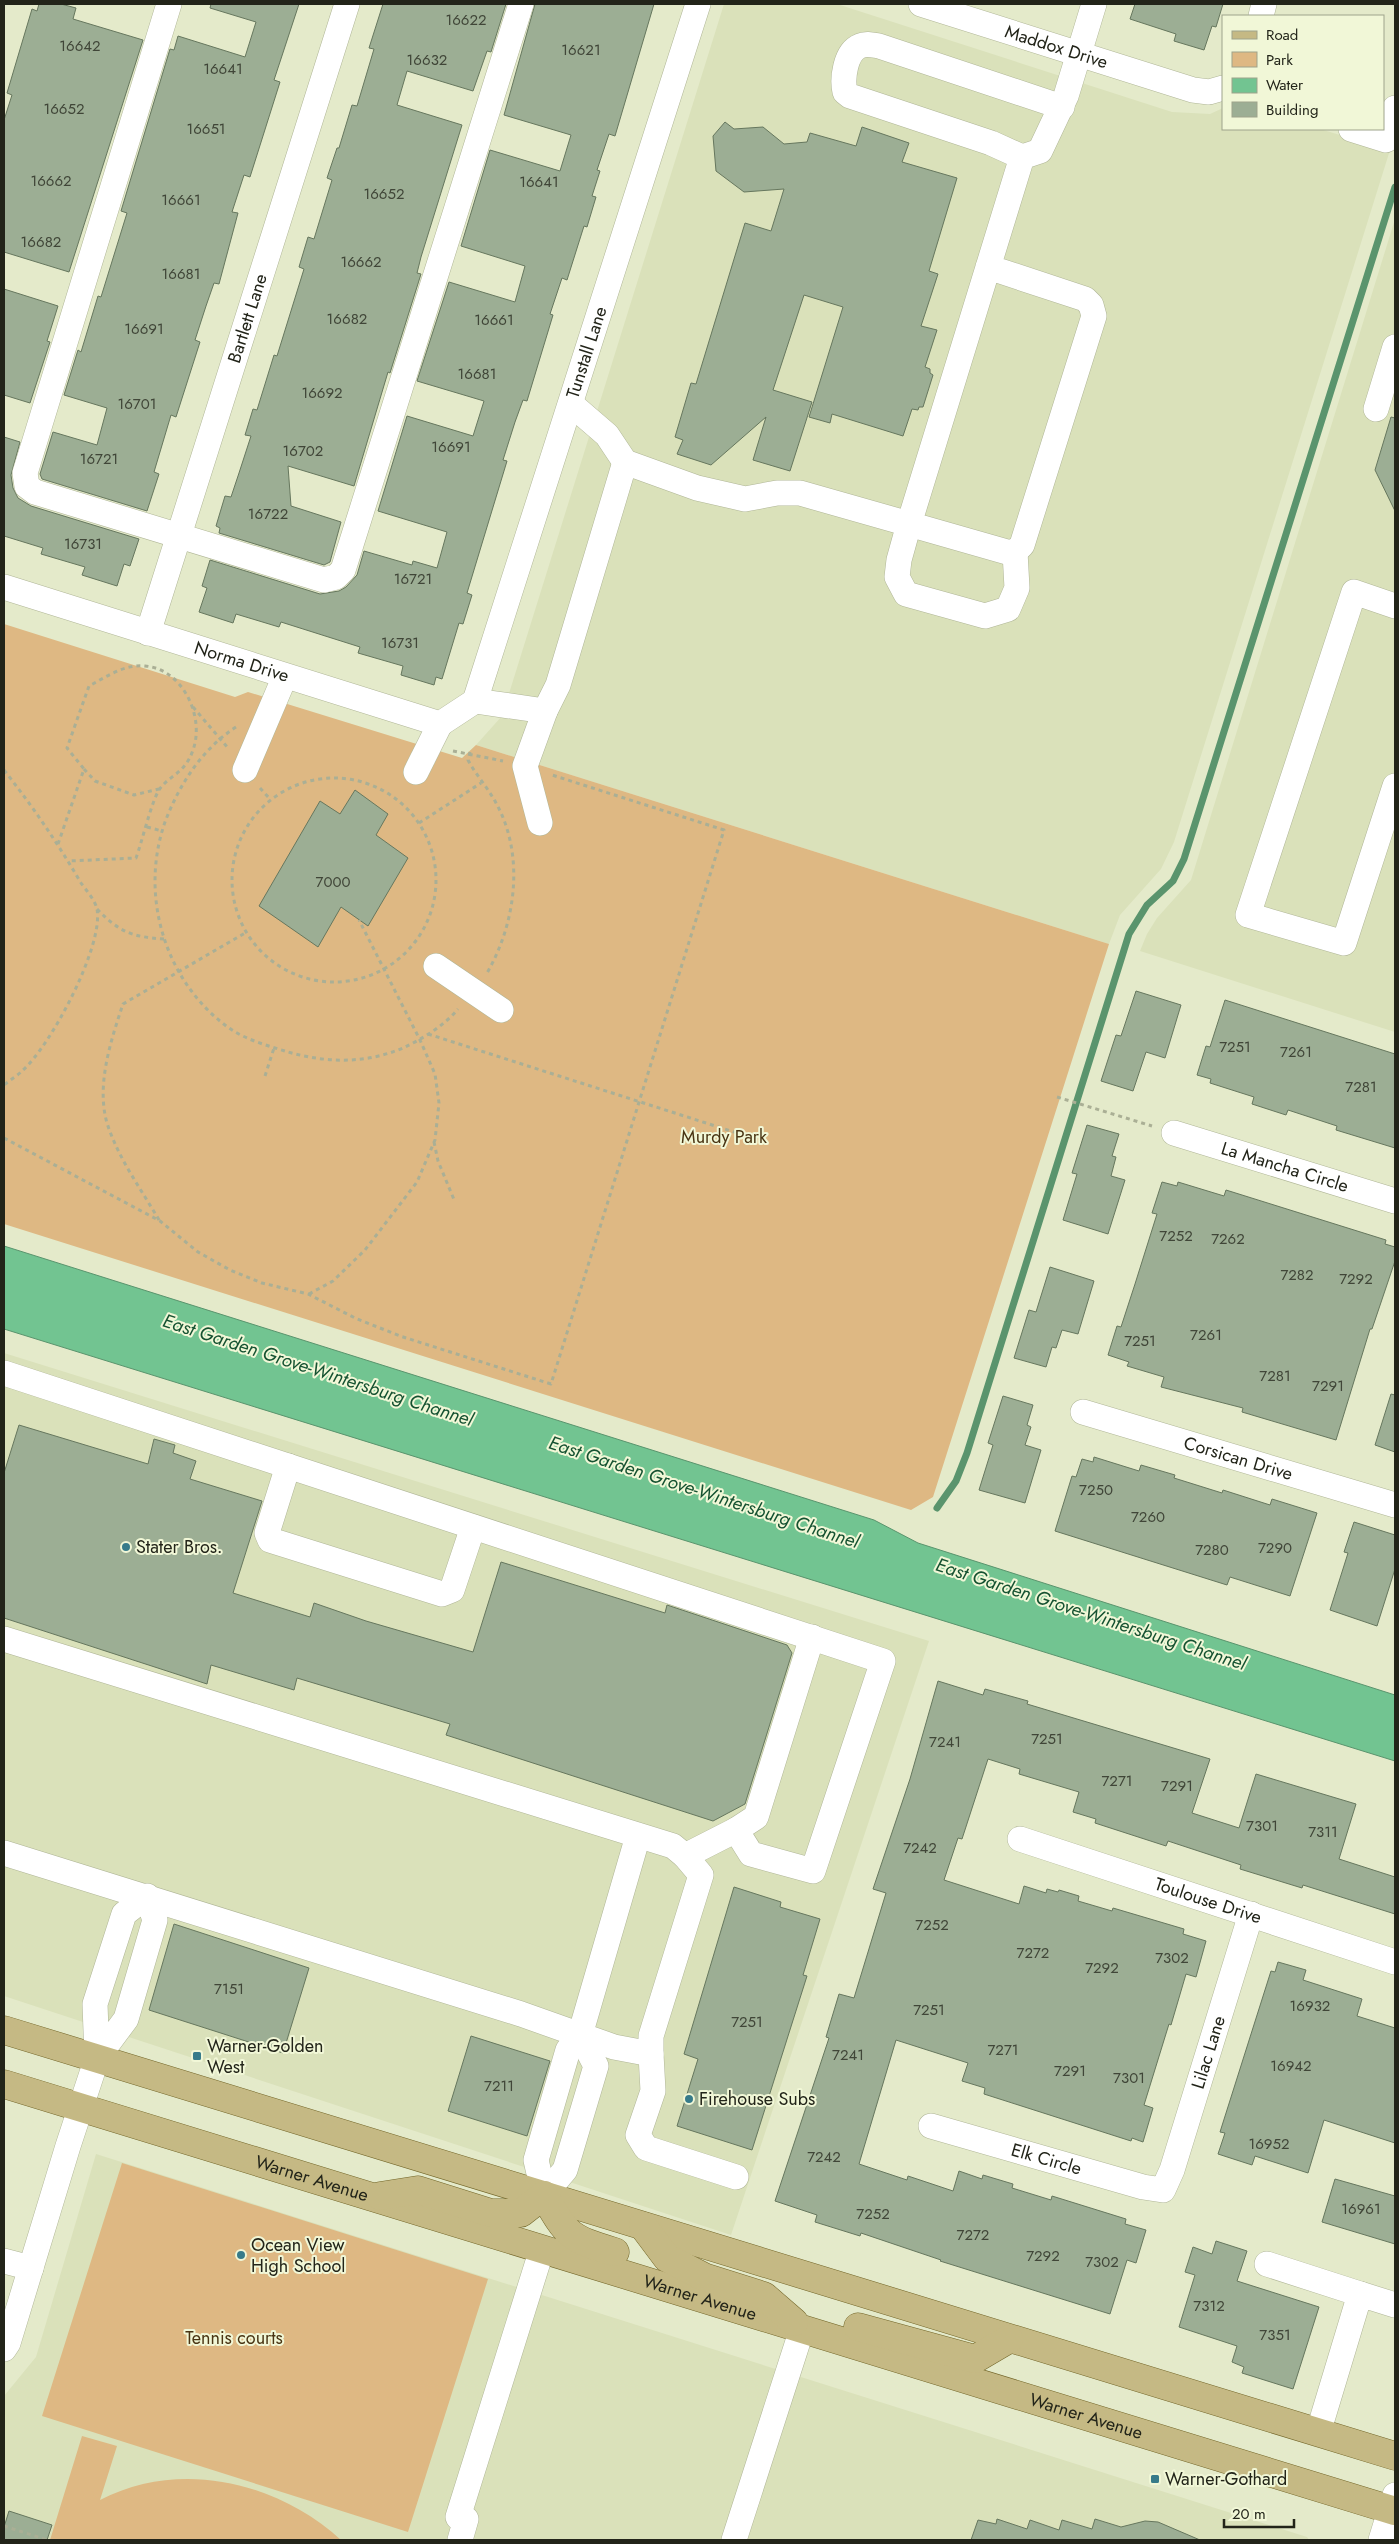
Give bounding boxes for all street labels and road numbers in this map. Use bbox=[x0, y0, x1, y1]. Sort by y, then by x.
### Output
street label: Maddox Drive bbox=[1002, 18, 1111, 75]
street label: Bartlett Lane bbox=[221, 270, 274, 366]
street label: Tunstall Lane bbox=[560, 303, 613, 402]
street label: Norma Drive bbox=[191, 635, 292, 689]
street label: La Mancha Circle bbox=[1218, 1135, 1352, 1199]
street label: Corsican Drive bbox=[1181, 1430, 1296, 1487]
street label: Toulouse Drive bbox=[1151, 1871, 1265, 1930]
street label: Lilac Lane bbox=[1185, 2013, 1232, 2092]
street label: Elk Circle bbox=[1008, 2137, 1085, 2182]
street label: Warner Avenue bbox=[252, 2149, 372, 2208]
street label: Warner Avenue bbox=[640, 2268, 760, 2327]
street label: Warner Avenue bbox=[1026, 2387, 1146, 2446]

